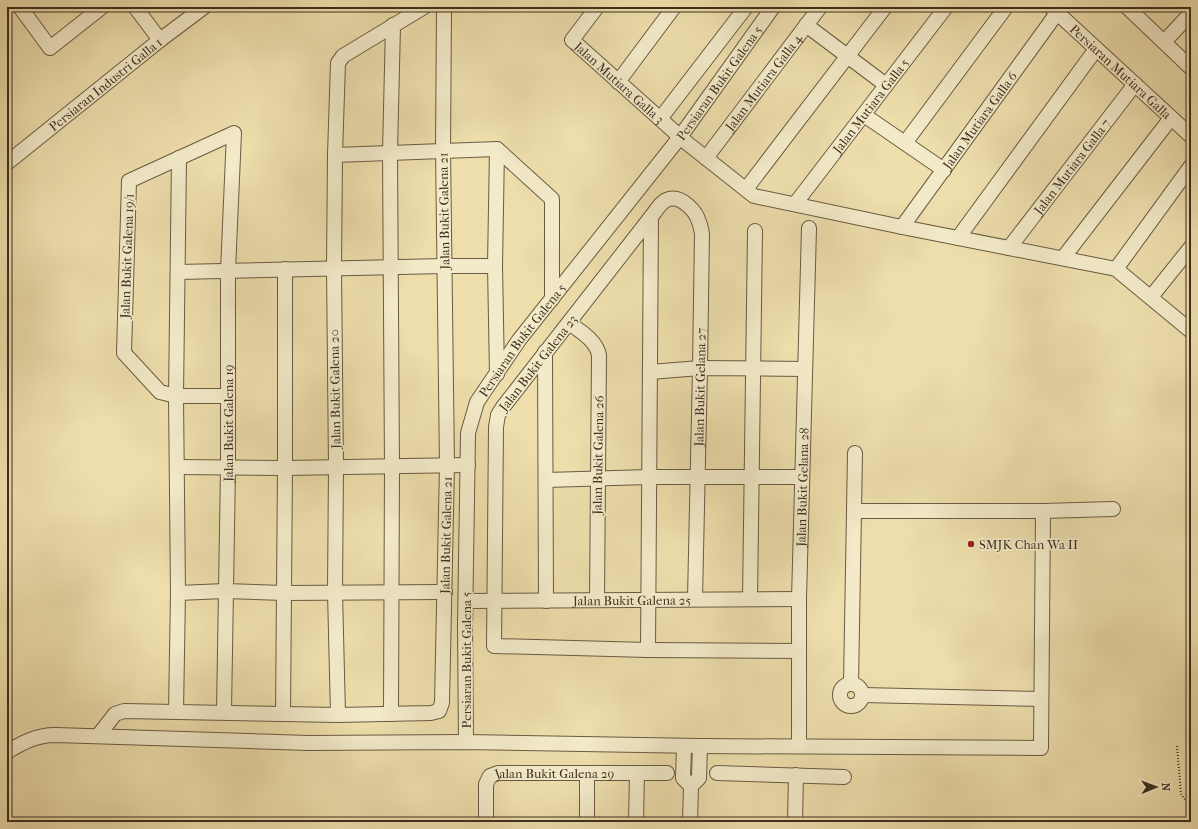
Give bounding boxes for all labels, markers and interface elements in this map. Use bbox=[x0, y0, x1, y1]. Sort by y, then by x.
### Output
street label: Persiaran Mutiara Galla bbox=[1067, 21, 1175, 122]
street label: Persiaran Bukit Galena 5 bbox=[673, 22, 765, 143]
street label: Jalan Mutiara Galla 4 bbox=[721, 31, 805, 134]
street label: Persiaran Industri Galla 1 bbox=[46, 34, 165, 134]
street label: Jalan Mutiara Galla 3 bbox=[571, 38, 667, 126]
street label: Jalan Mutiara Galla 5 bbox=[829, 55, 912, 157]
street label: Jalan Mutiara Galla 6 bbox=[938, 68, 1020, 173]
street label: Jalan Mutiara Galla 7 bbox=[1030, 116, 1113, 218]
street label: Jalan Bukit Galena 21 bbox=[435, 152, 453, 271]
street label: Jalan Bukit Galena 19/1 bbox=[117, 193, 137, 320]
street label: Persiaran Bukit Galena 5 bbox=[475, 280, 569, 399]
street label: Jalan Bukit Galena 23 bbox=[495, 312, 580, 415]
street label: Jalan Bukit Gelana 27 bbox=[691, 327, 708, 448]
street label: Jalan Bukit Galena 20 bbox=[326, 329, 344, 450]
street label: Jalan Bukit Galena 19 bbox=[220, 364, 236, 483]
street label: Jalan Bukit Galena 26 bbox=[589, 394, 607, 516]
street label: Jalan Bukit Gelana 28 bbox=[793, 427, 811, 548]
street label: Jalan Bukit Galena 21 bbox=[437, 476, 454, 595]
place label: SMJK Chan Wa II bbox=[979, 537, 1078, 552]
marker: SMJK Chan Wa II bbox=[966, 539, 976, 549]
street label: Persiaran Bukit Galena 5 bbox=[459, 591, 474, 728]
street label: Jalan Bukit Galena 25 bbox=[572, 592, 692, 608]
street label: Jalan Bukit Galena 29 bbox=[491, 765, 614, 782]
north arrow bbox=[1136, 767, 1176, 807]
text: N bbox=[1159, 783, 1172, 792]

